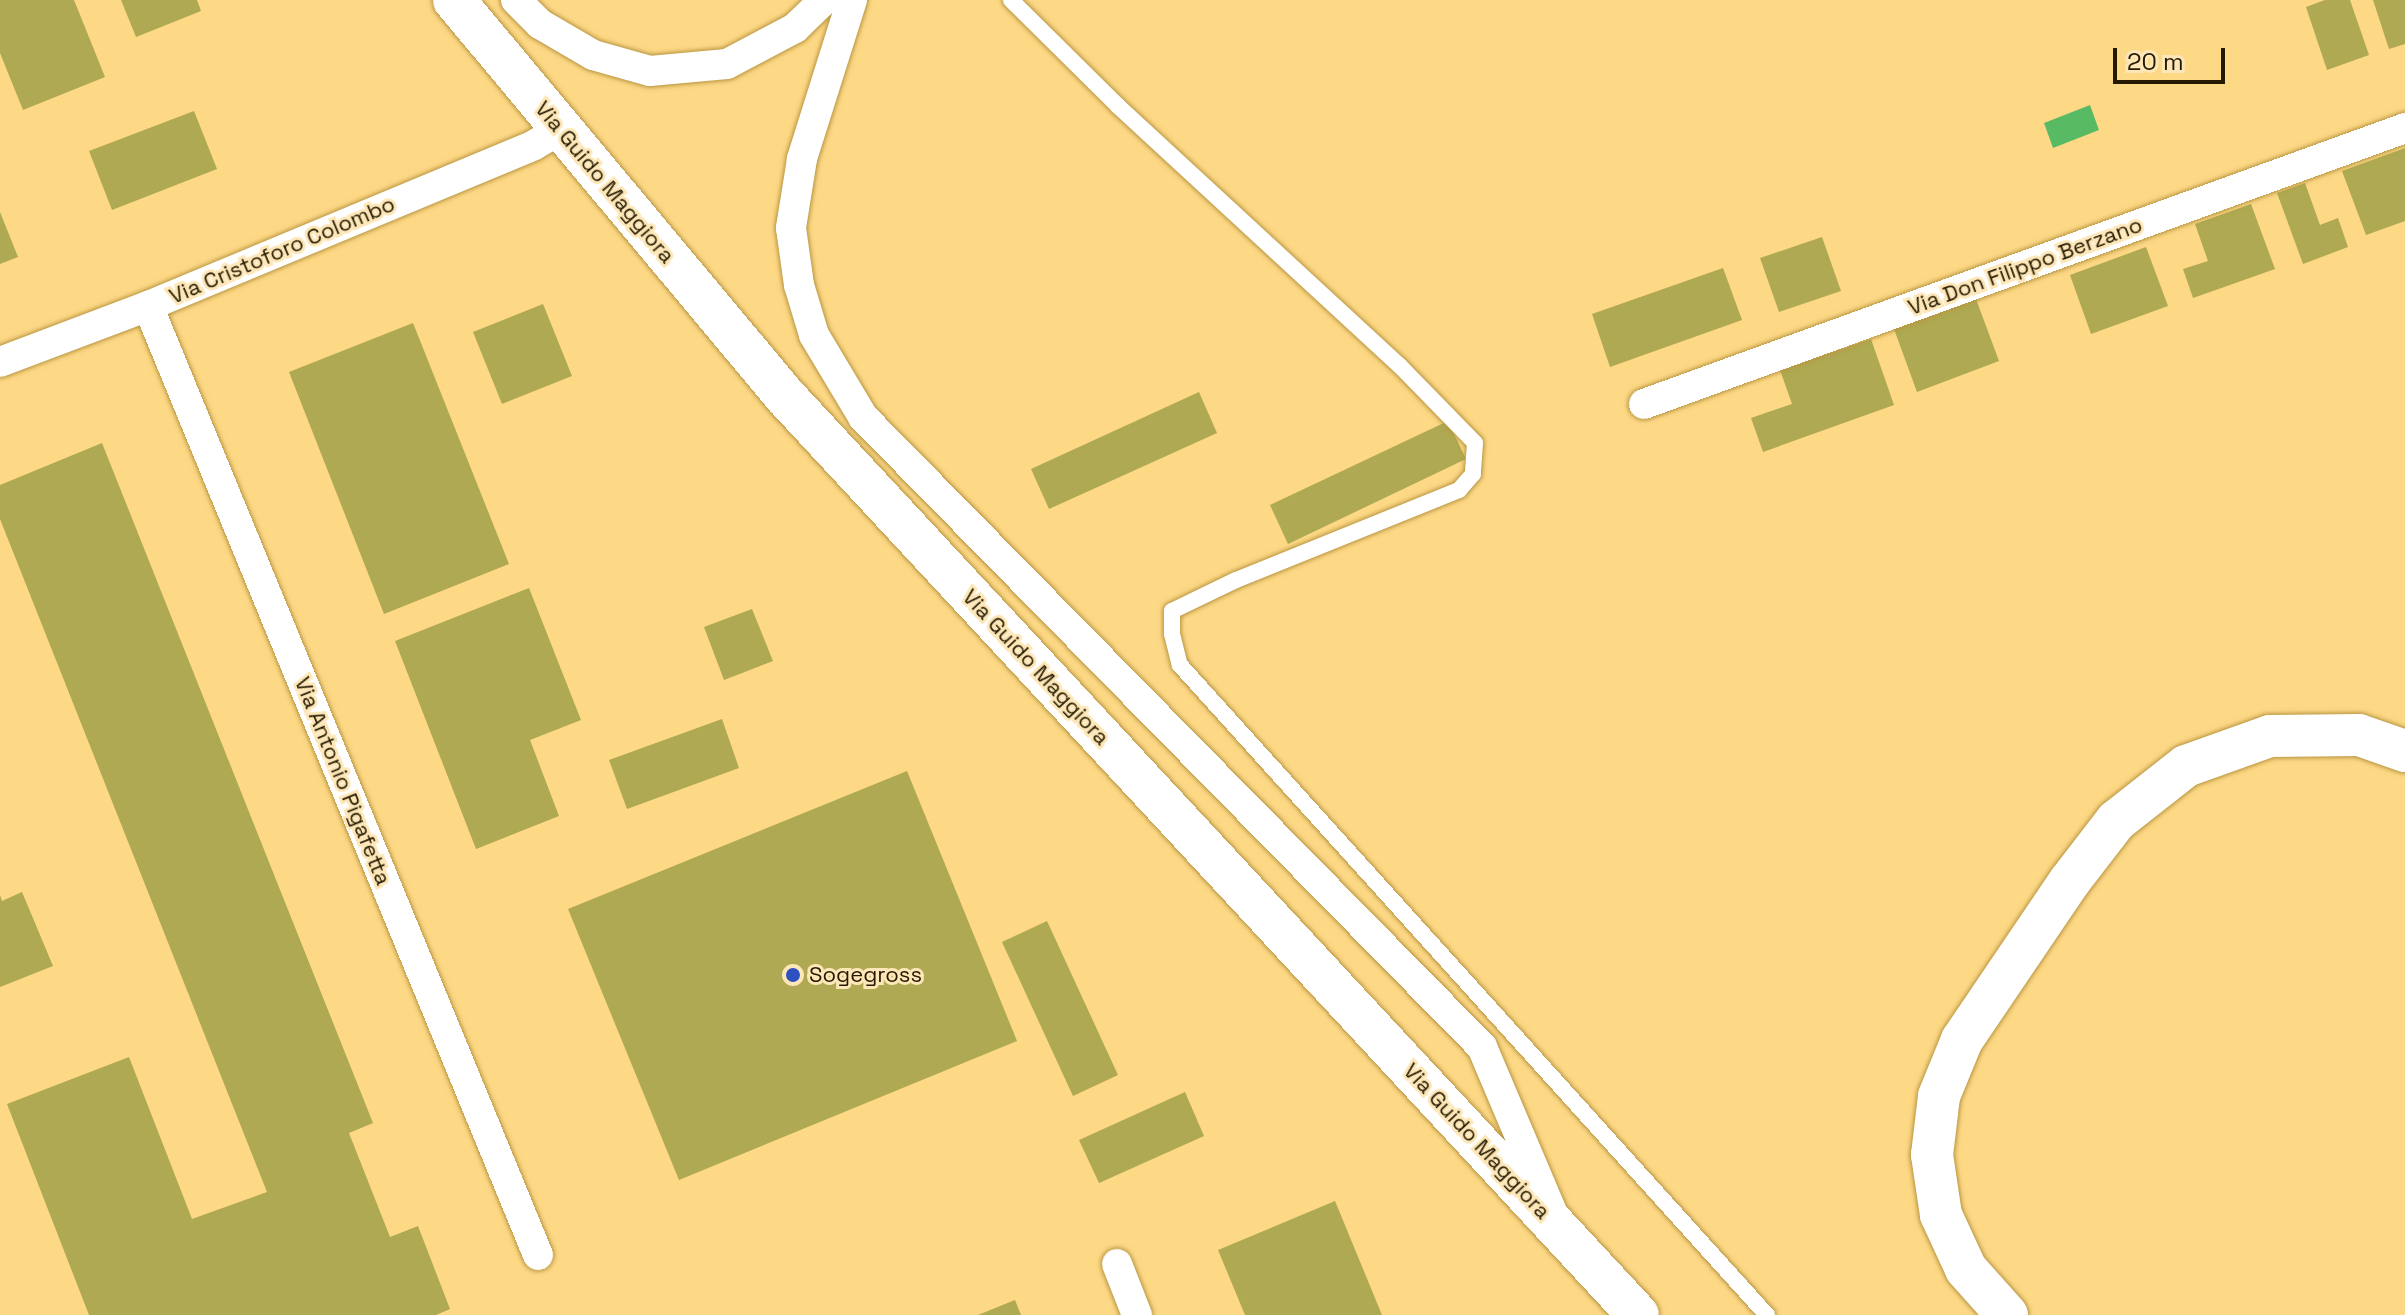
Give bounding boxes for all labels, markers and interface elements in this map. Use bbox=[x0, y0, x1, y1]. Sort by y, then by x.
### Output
scale bar bbox=[2117, 32, 2229, 82]
text: 20 m bbox=[2127, 46, 2184, 77]
street label: Via Guido Maggiora bbox=[530, 96, 680, 268]
street label: Via Cristoforo Colombo bbox=[165, 190, 399, 310]
street label: Via Don Filippo Berzano bbox=[1904, 211, 2146, 321]
street label: Via Guido Maggiora bbox=[957, 584, 1115, 750]
street label: Via Antonio Pigafetta bbox=[289, 673, 397, 889]
place label: Sogegross bbox=[809, 962, 922, 988]
marker: Sogegross bbox=[784, 966, 802, 984]
street label: Via Guido Maggiora bbox=[1398, 1058, 1556, 1224]

